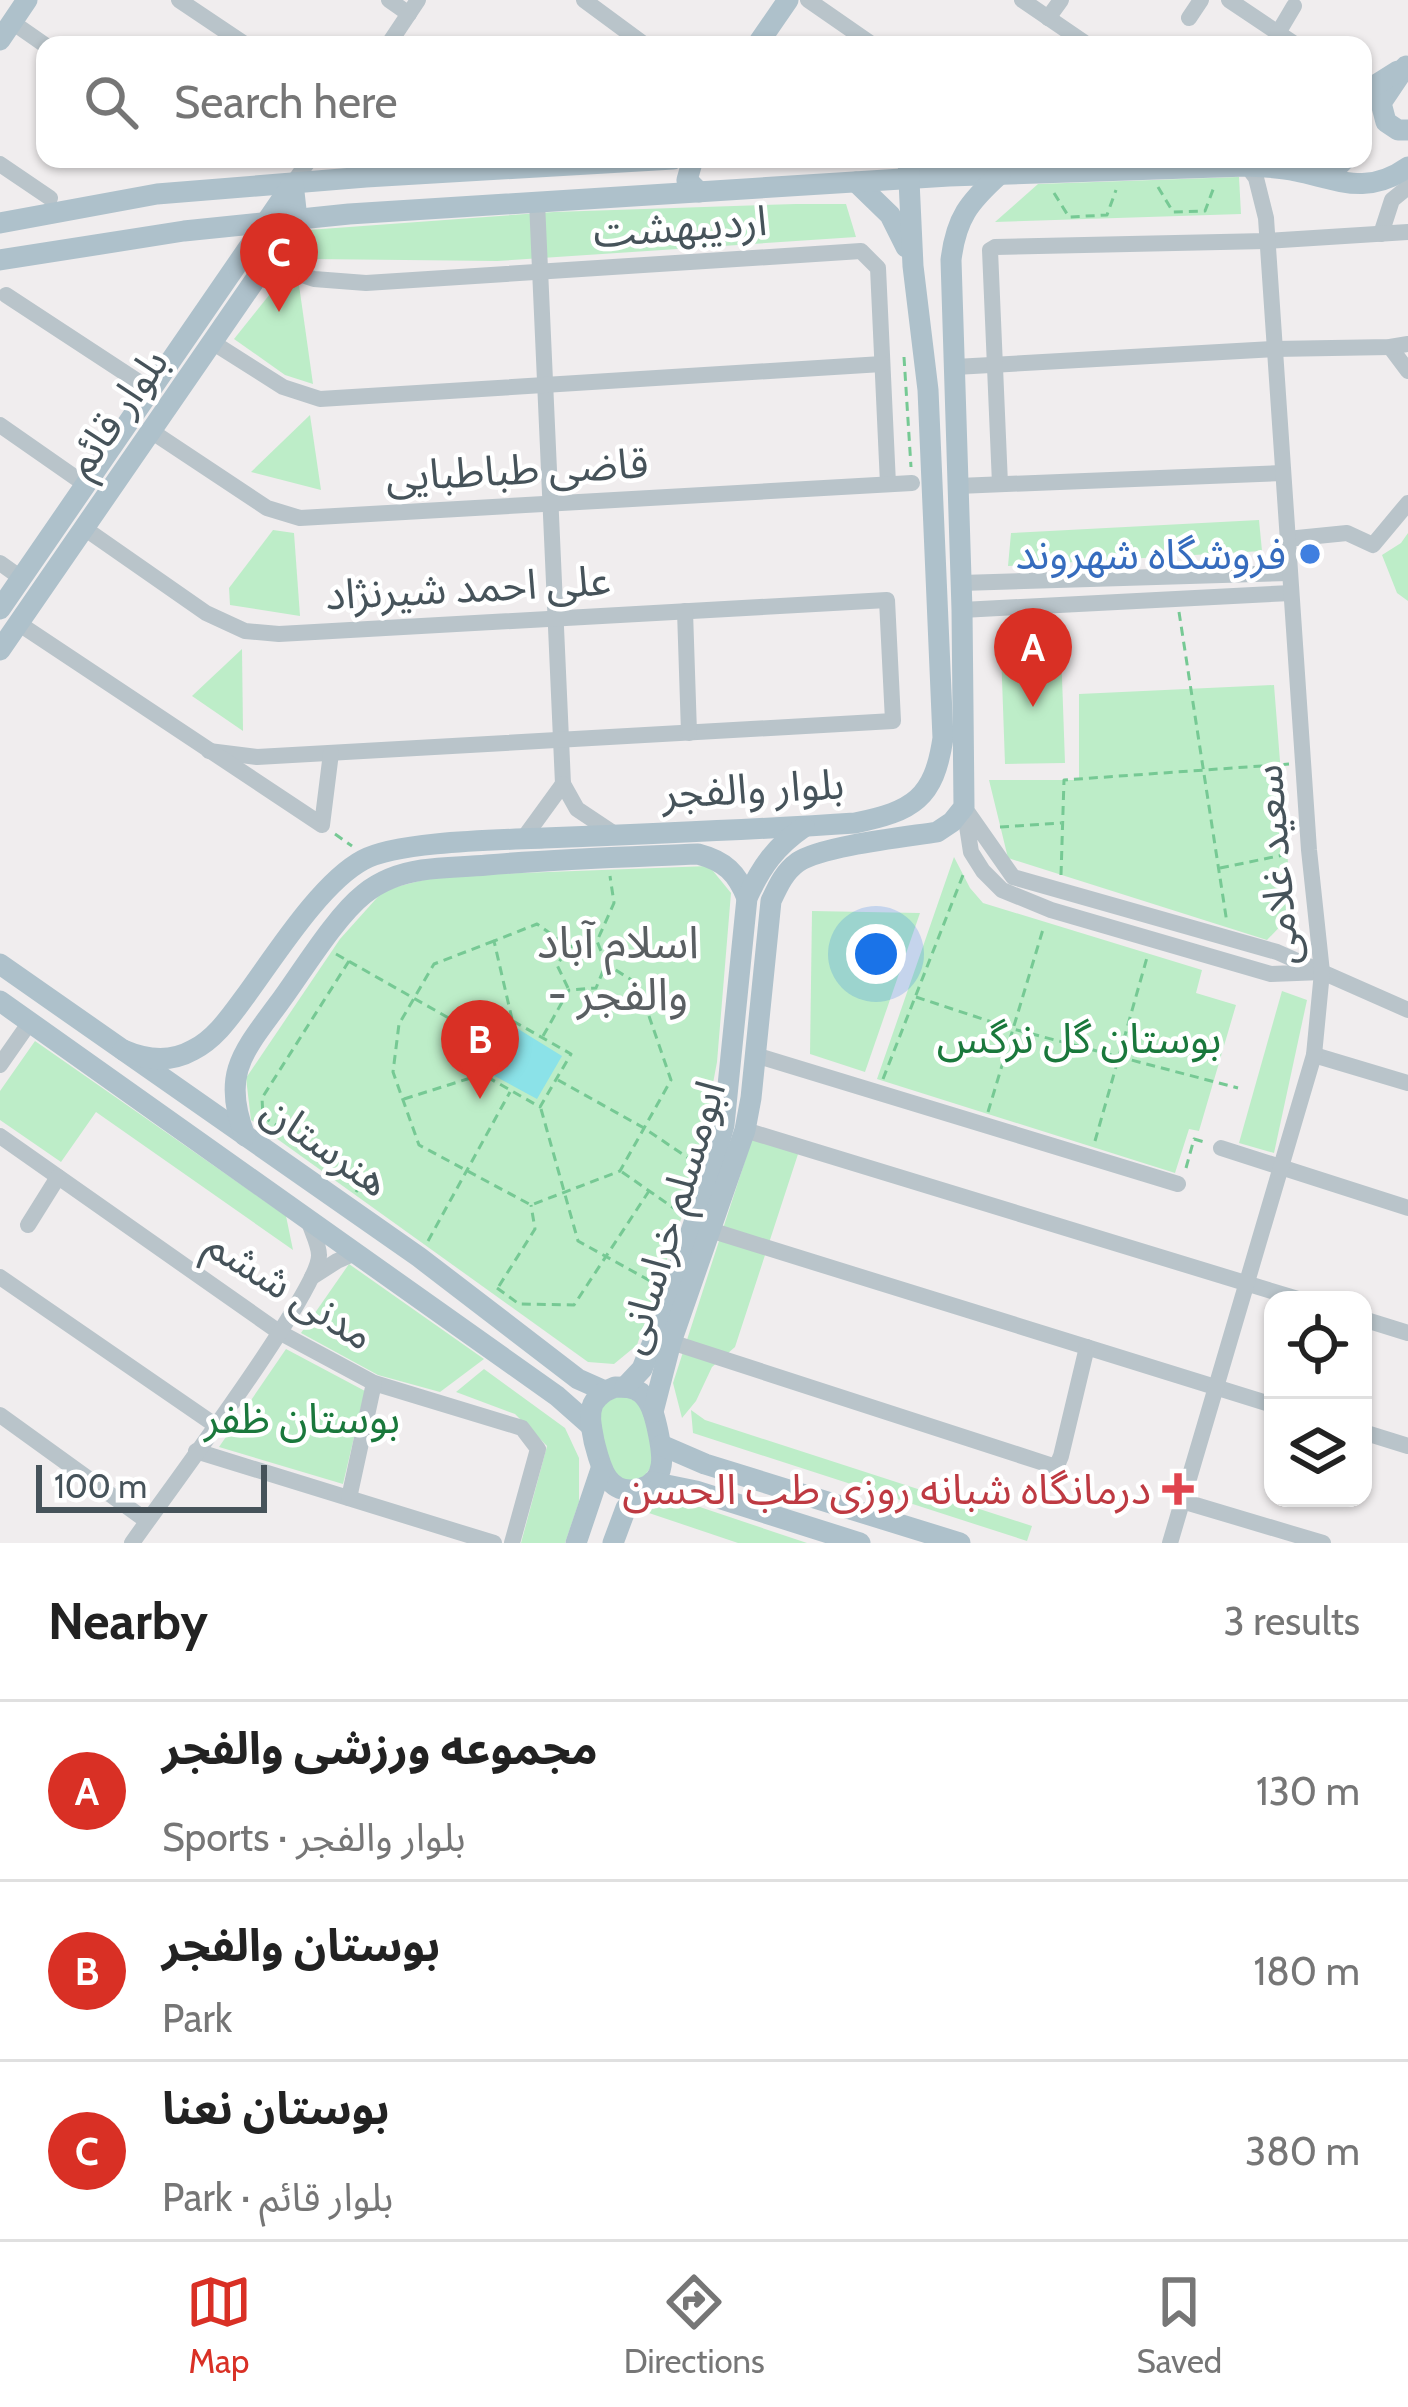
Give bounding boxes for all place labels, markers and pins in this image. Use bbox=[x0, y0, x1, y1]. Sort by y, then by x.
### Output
pin: C bbox=[240, 213, 318, 312]
place label: فروشگاه شهروند bbox=[1016, 528, 1286, 580]
marker: فروشگاه شهروند bbox=[1297, 541, 1323, 567]
pin: A bbox=[994, 608, 1072, 707]
pin: B bbox=[441, 1000, 519, 1099]
place label: درمانگاه شبانه روزی طب الحسن bbox=[622, 1463, 1151, 1515]
marker: درمانگاه شبانه روزی طب الحسن bbox=[1162, 1473, 1194, 1505]

